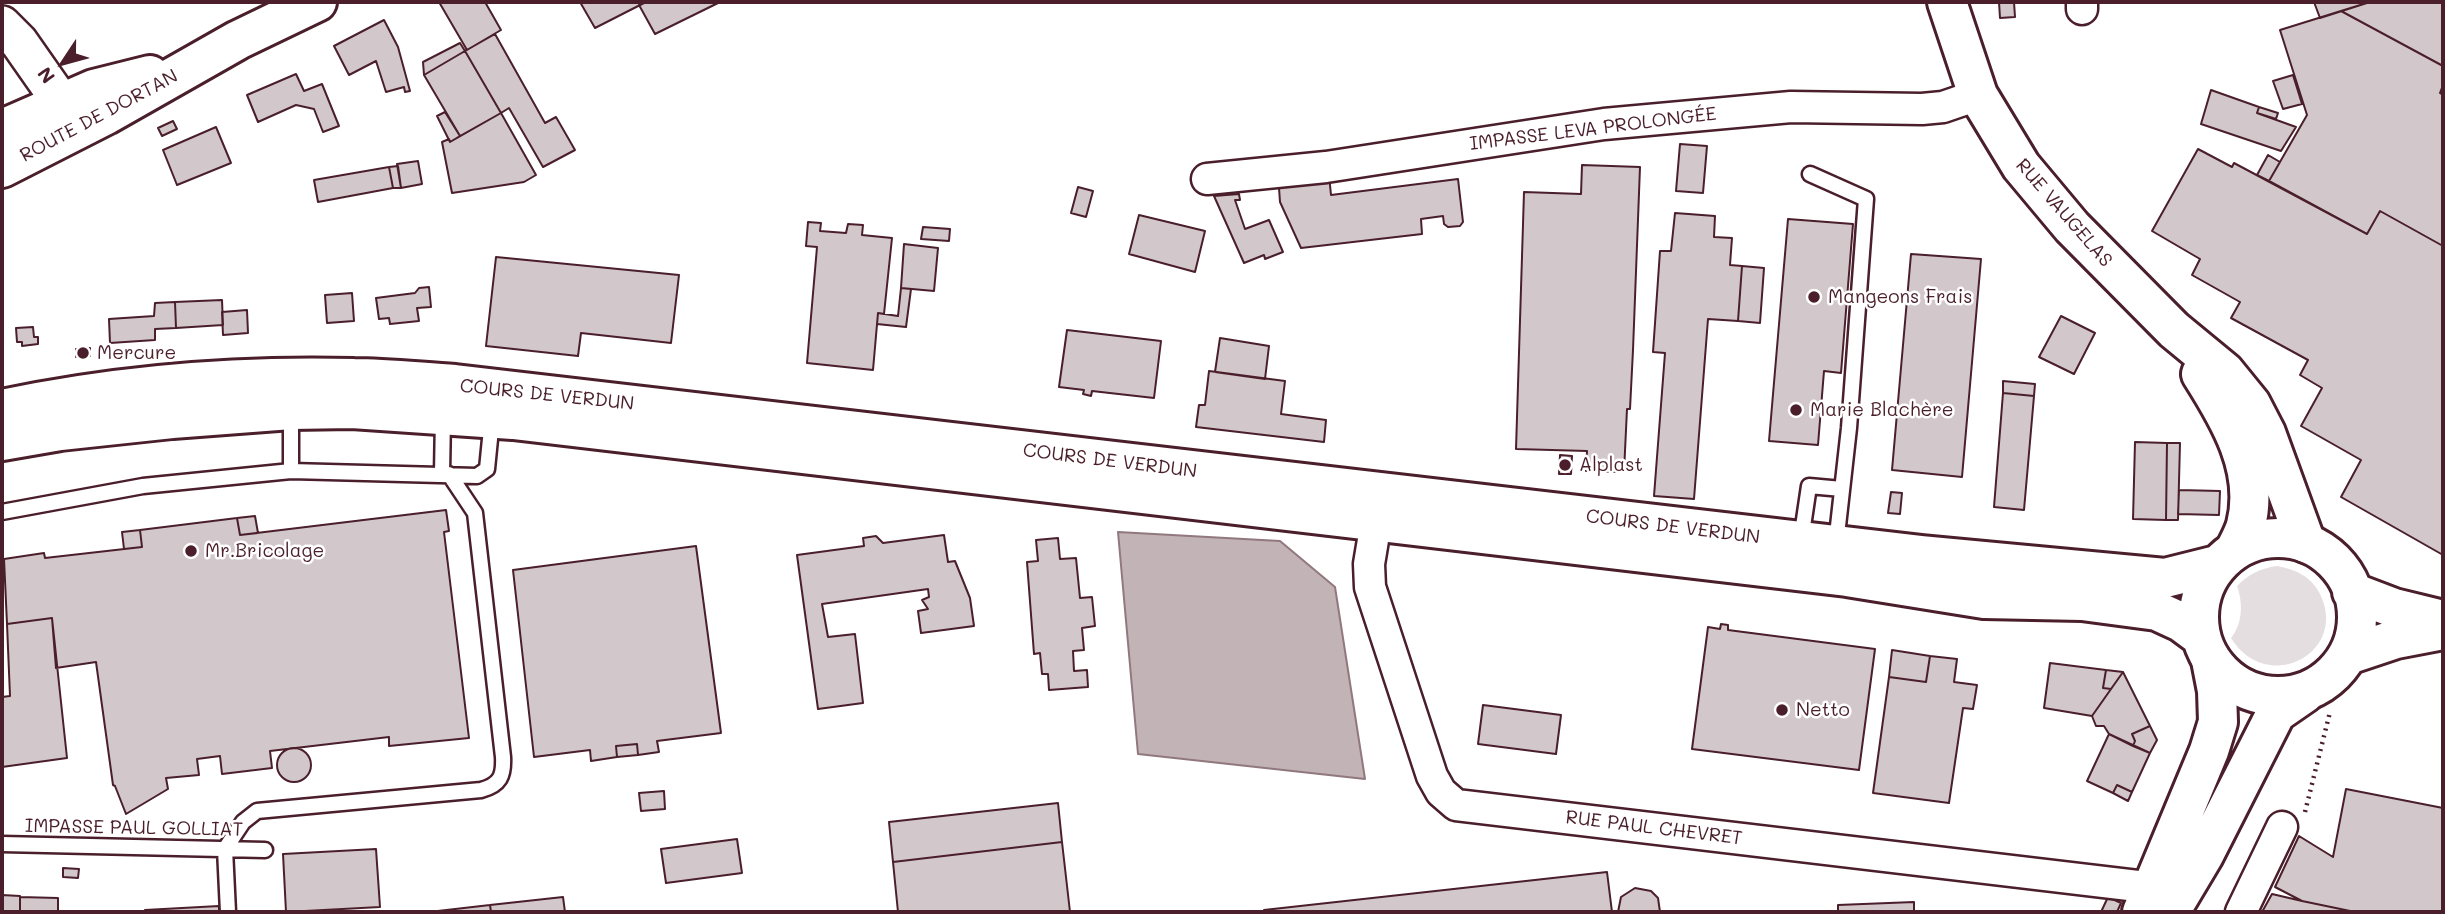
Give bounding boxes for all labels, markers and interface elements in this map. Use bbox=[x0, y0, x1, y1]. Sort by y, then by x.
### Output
north arrow bbox=[28, 28, 98, 98]
street label: ROUTE DE DORTAN bbox=[16, 65, 182, 167]
street label: IMPASSE LEVA PROLONGÉE bbox=[1468, 103, 1718, 155]
street label: RUE VAUGELAS bbox=[2011, 154, 2117, 272]
place label: Mangeons Frais bbox=[1828, 286, 1972, 308]
marker: Mangeons Frais bbox=[1806, 289, 1822, 305]
place label: Mercure bbox=[97, 342, 176, 364]
marker: Mercure bbox=[75, 345, 91, 361]
street label: COURS DE VERDUN bbox=[459, 375, 635, 415]
place label: Marie Blachère bbox=[1810, 399, 1954, 421]
marker: Marie Blachère bbox=[1788, 402, 1804, 418]
street label: COURS DE VERDUN bbox=[1022, 439, 1198, 483]
place label: Alplast bbox=[1579, 454, 1643, 476]
marker: Alplast bbox=[1557, 457, 1573, 473]
street label: COURS DE VERDUN bbox=[1585, 505, 1761, 549]
place label: Mr.Bricolage bbox=[205, 540, 324, 562]
marker: Mr.Bricolage bbox=[183, 543, 199, 559]
place label: Netto bbox=[1796, 699, 1850, 721]
marker: Netto bbox=[1774, 702, 1790, 718]
street label: RUE PAUL CHEVRET bbox=[1564, 806, 1744, 850]
street label: IMPASSE PAUL GOLLIAT bbox=[25, 815, 243, 841]

